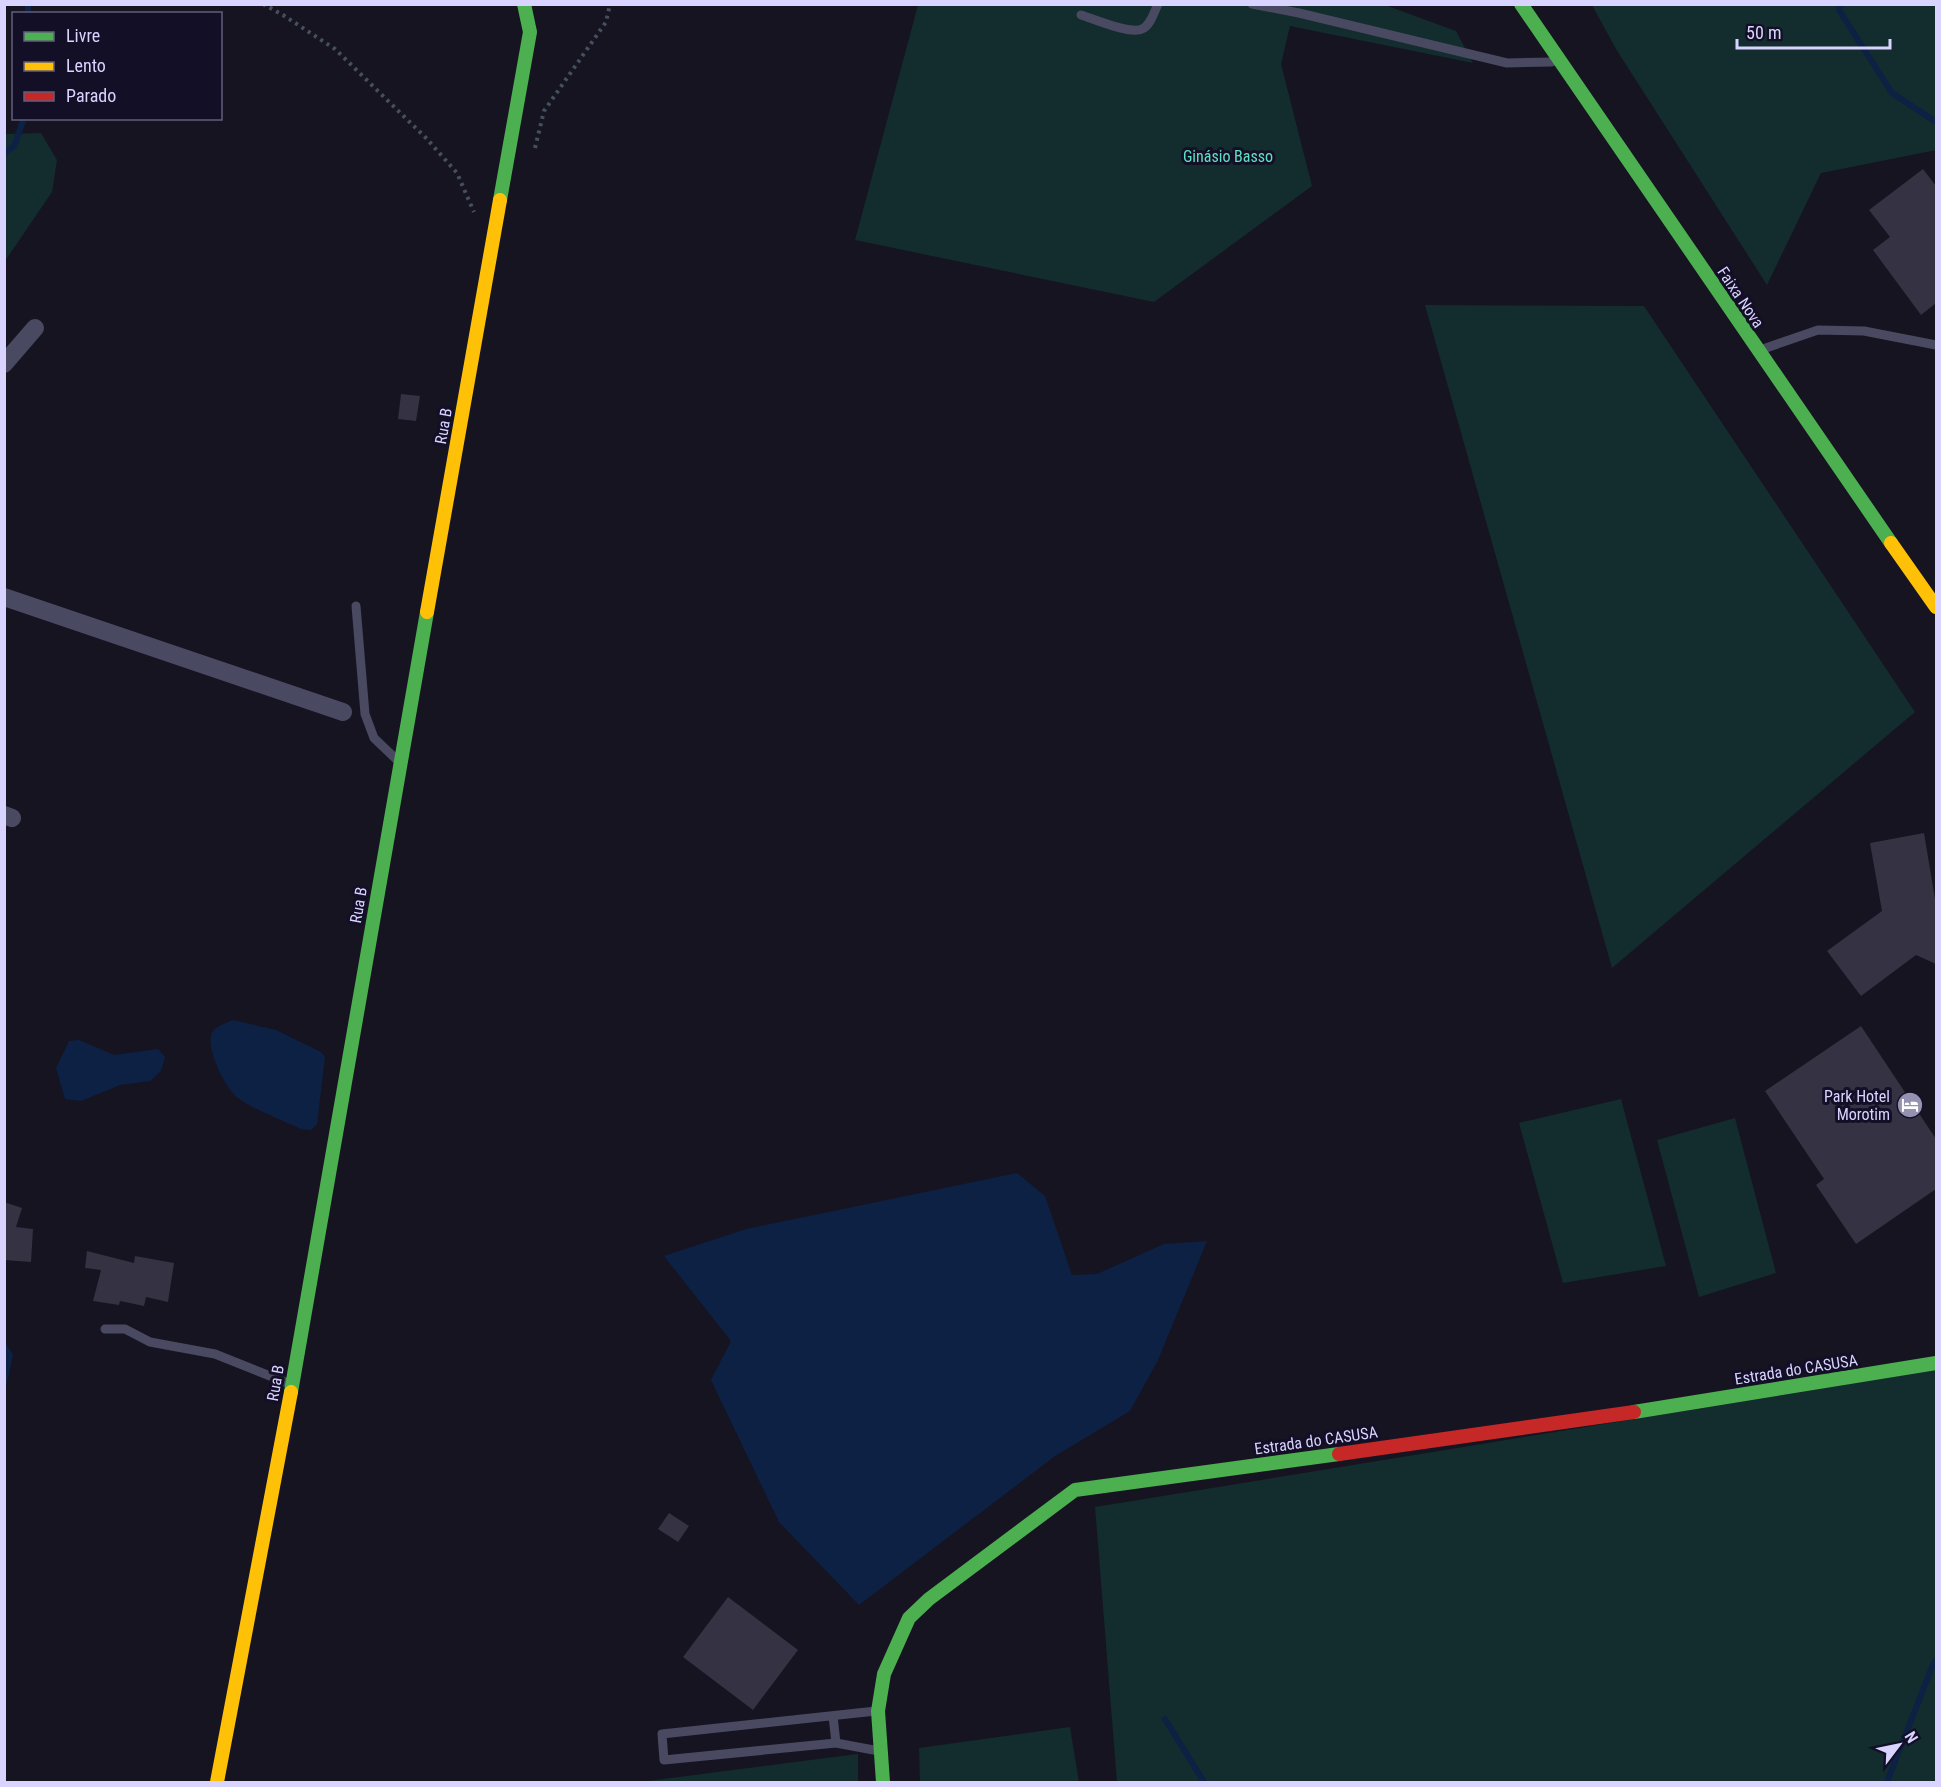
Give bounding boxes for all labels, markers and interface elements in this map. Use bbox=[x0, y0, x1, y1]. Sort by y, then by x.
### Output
legend bbox=[12, 12, 222, 120]
scale bar bbox=[1737, 12, 1890, 50]
text: 50 m bbox=[1746, 22, 1781, 43]
text: Livre bbox=[66, 25, 100, 46]
text: Lento bbox=[66, 55, 106, 76]
text: Parado bbox=[66, 85, 116, 106]
park label: Ginásio Basso bbox=[1183, 147, 1273, 166]
street label: Faixa Nova bbox=[1713, 263, 1768, 331]
street label: Rua B bbox=[431, 407, 456, 446]
street label: Rua B bbox=[346, 886, 371, 925]
place label: Park Hotel Morotim bbox=[1824, 1087, 1890, 1124]
hotel icon: Park Hotel Morotim bbox=[1895, 1090, 1925, 1120]
street label: Estrada do CASUSA bbox=[1733, 1350, 1859, 1389]
street label: Rua B bbox=[263, 1364, 288, 1403]
street label: Estrada do CASUSA bbox=[1253, 1422, 1379, 1459]
north arrow bbox=[1869, 1715, 1929, 1775]
text: N bbox=[1901, 1728, 1922, 1747]

